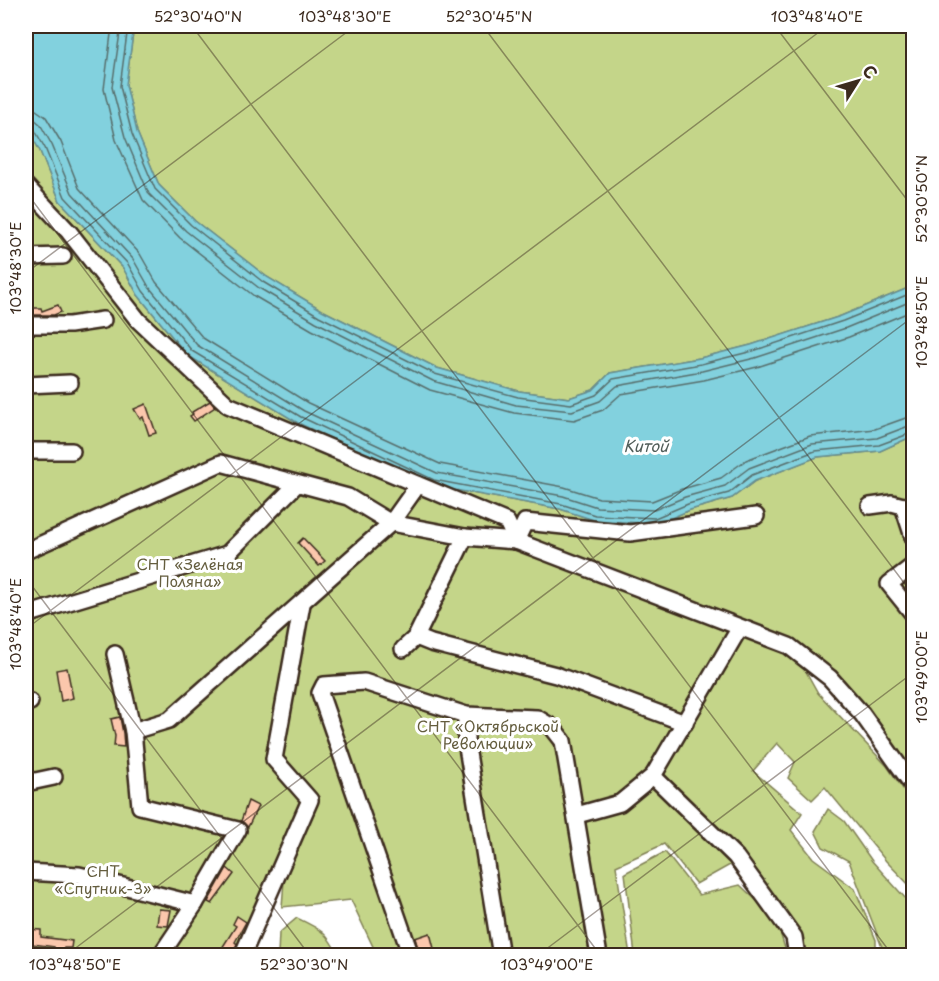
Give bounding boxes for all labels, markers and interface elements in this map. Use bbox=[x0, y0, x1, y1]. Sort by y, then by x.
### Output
text: 52°30'40"N bbox=[154, 4, 242, 27]
text: 103°48'30"E bbox=[299, 4, 391, 27]
text: 52°30'45"N bbox=[445, 4, 533, 27]
text: 103°48'40"E bbox=[771, 4, 863, 27]
north arrow bbox=[828, 51, 888, 111]
text: С bbox=[858, 59, 884, 83]
text: 52°30'50"N bbox=[909, 155, 932, 243]
text: 103°48'30"E bbox=[3, 222, 26, 314]
text: 103°48'50"E bbox=[909, 276, 932, 368]
water label: Китой bbox=[624, 433, 670, 457]
park label: СНТ «Зелёная Поляна» bbox=[137, 552, 243, 592]
text: 103°48'40"E bbox=[3, 578, 26, 670]
text: 103°49'00"E bbox=[909, 631, 932, 723]
park label: СНТ «Октябрьской Революции» bbox=[417, 714, 559, 754]
park label: СНТ «Спутник-3» bbox=[55, 859, 152, 899]
text: 103°48'50"E bbox=[29, 952, 121, 975]
text: 52°30'30"N bbox=[260, 952, 348, 975]
text: 103°49'00"E bbox=[501, 952, 593, 975]

